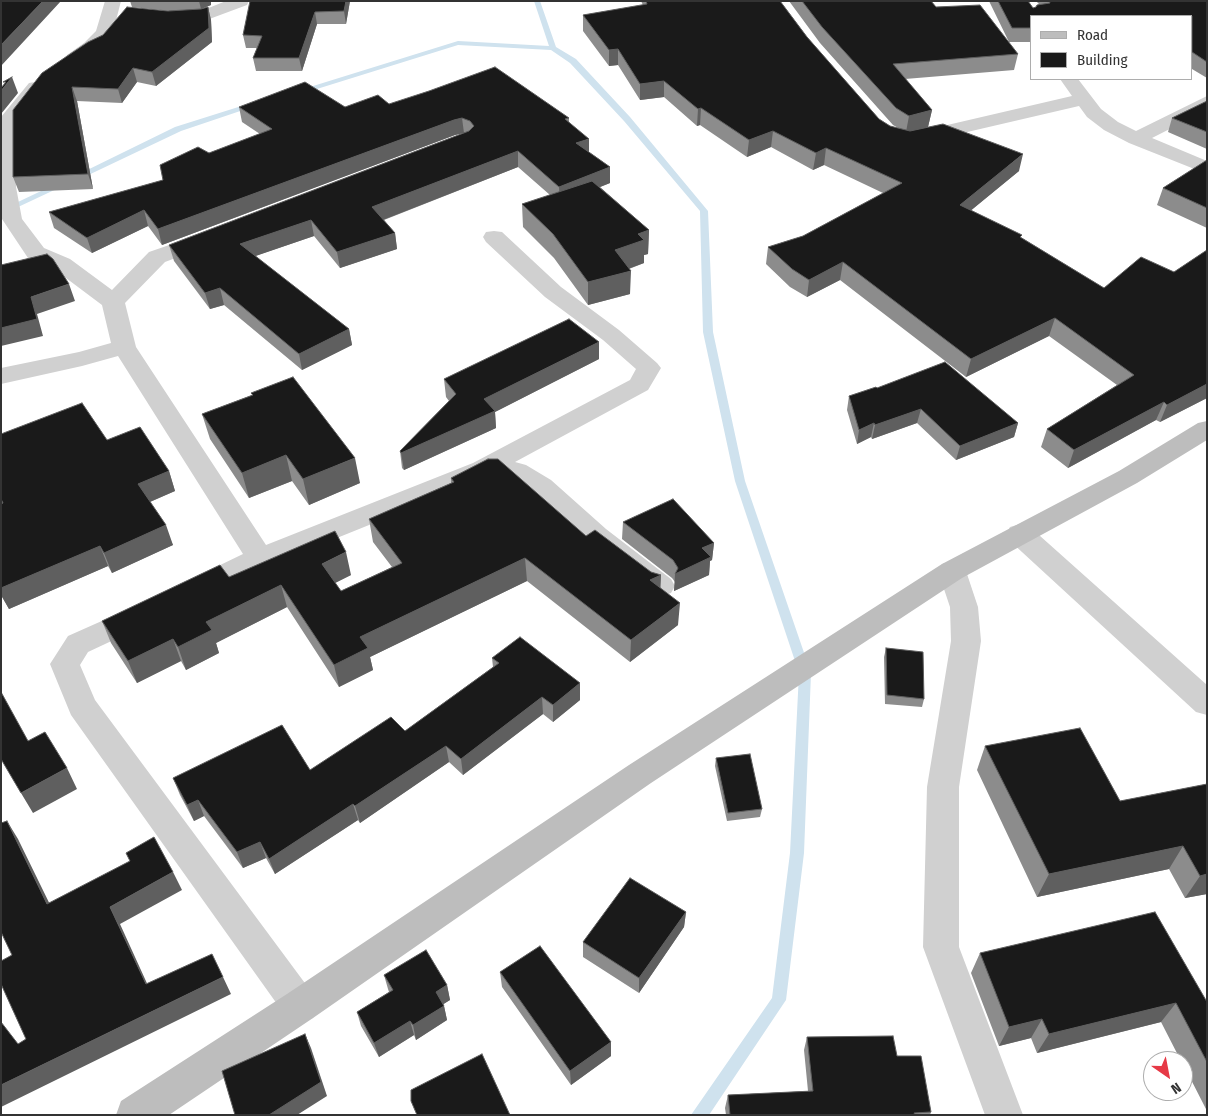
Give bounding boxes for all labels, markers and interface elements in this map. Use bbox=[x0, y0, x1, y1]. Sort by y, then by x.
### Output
legend bbox=[1030, 15, 1193, 80]
text: Road bbox=[1077, 26, 1108, 44]
text: Building bbox=[1077, 51, 1128, 69]
north arrow bbox=[1143, 1051, 1193, 1101]
text: N bbox=[1168, 1079, 1184, 1098]

